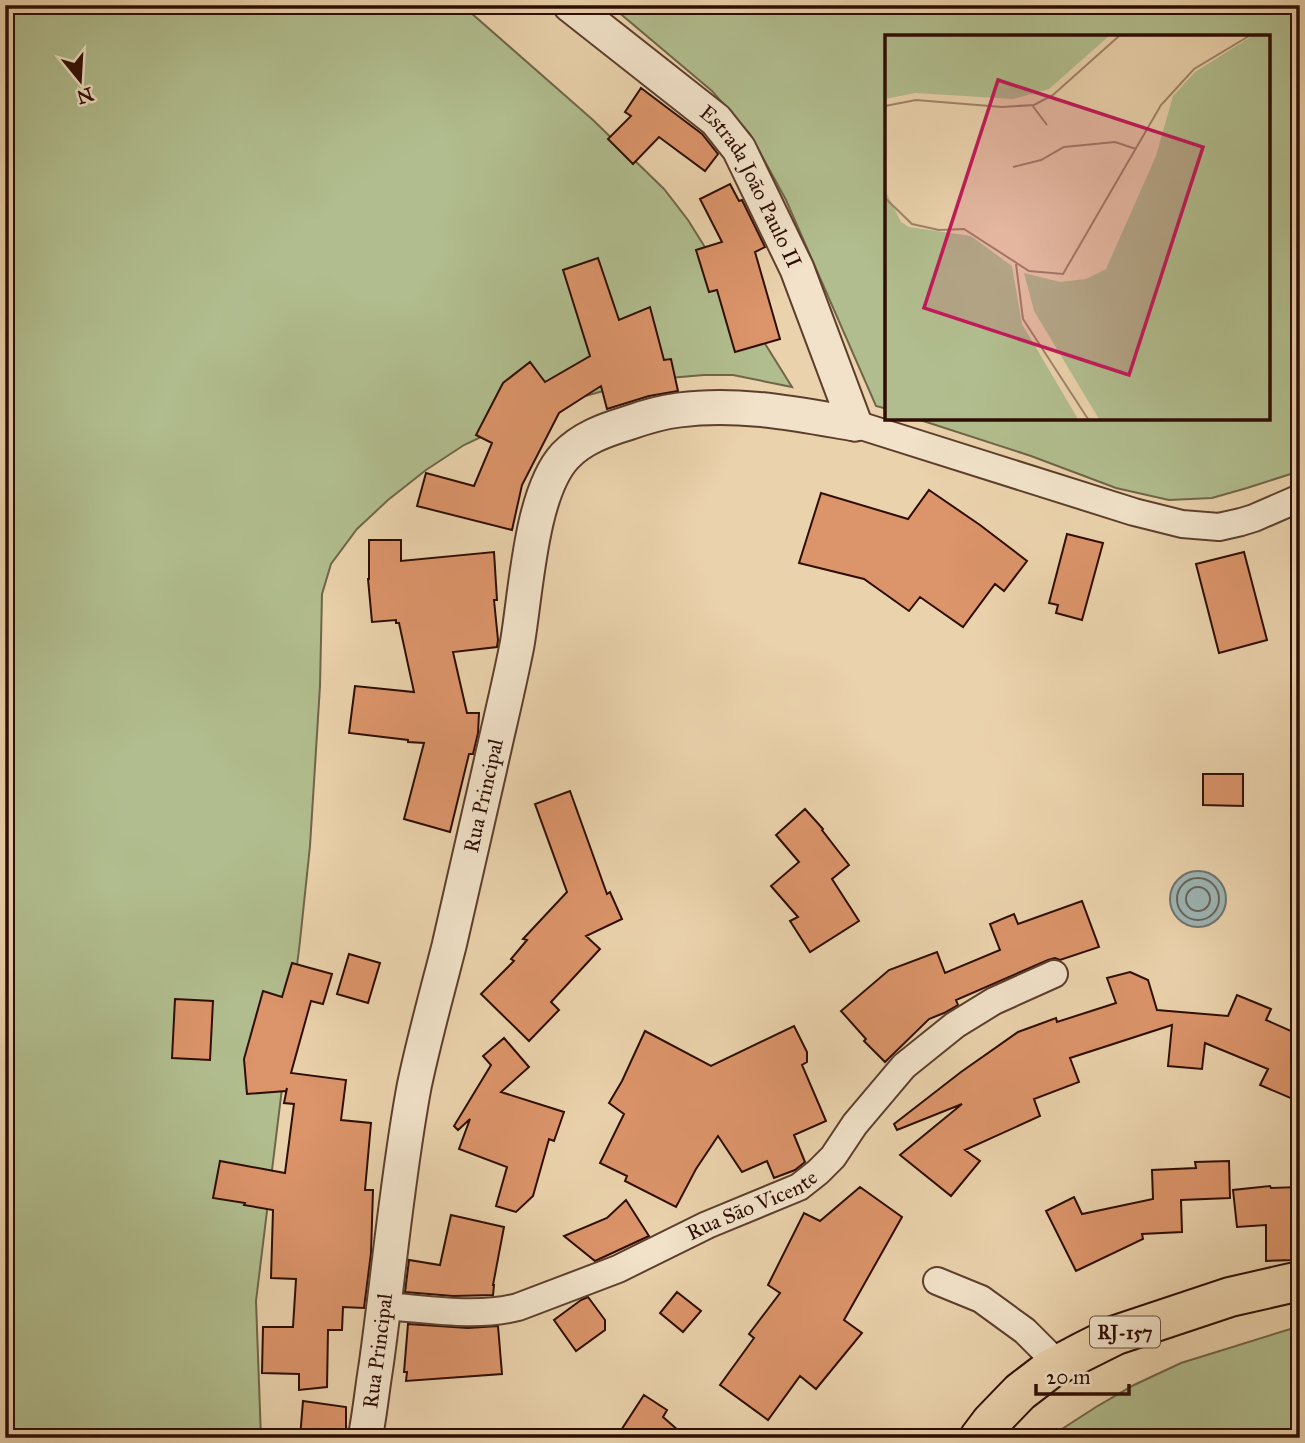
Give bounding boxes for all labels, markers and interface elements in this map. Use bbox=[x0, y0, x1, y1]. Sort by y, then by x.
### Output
inset map bbox=[885, 35, 1270, 420]
north arrow bbox=[46, 46, 116, 116]
text: N bbox=[74, 82, 96, 109]
street label: Estrada João Paulo II bbox=[695, 99, 807, 272]
street label: Rua Principal bbox=[458, 736, 509, 855]
street label: Rua São Vicente bbox=[682, 1164, 823, 1246]
street label: Rua Principal bbox=[357, 1292, 398, 1410]
road number: RJ-157 bbox=[1090, 1316, 1160, 1348]
scale bar bbox=[1036, 1352, 1128, 1396]
text: 20 m bbox=[1046, 1364, 1091, 1390]

